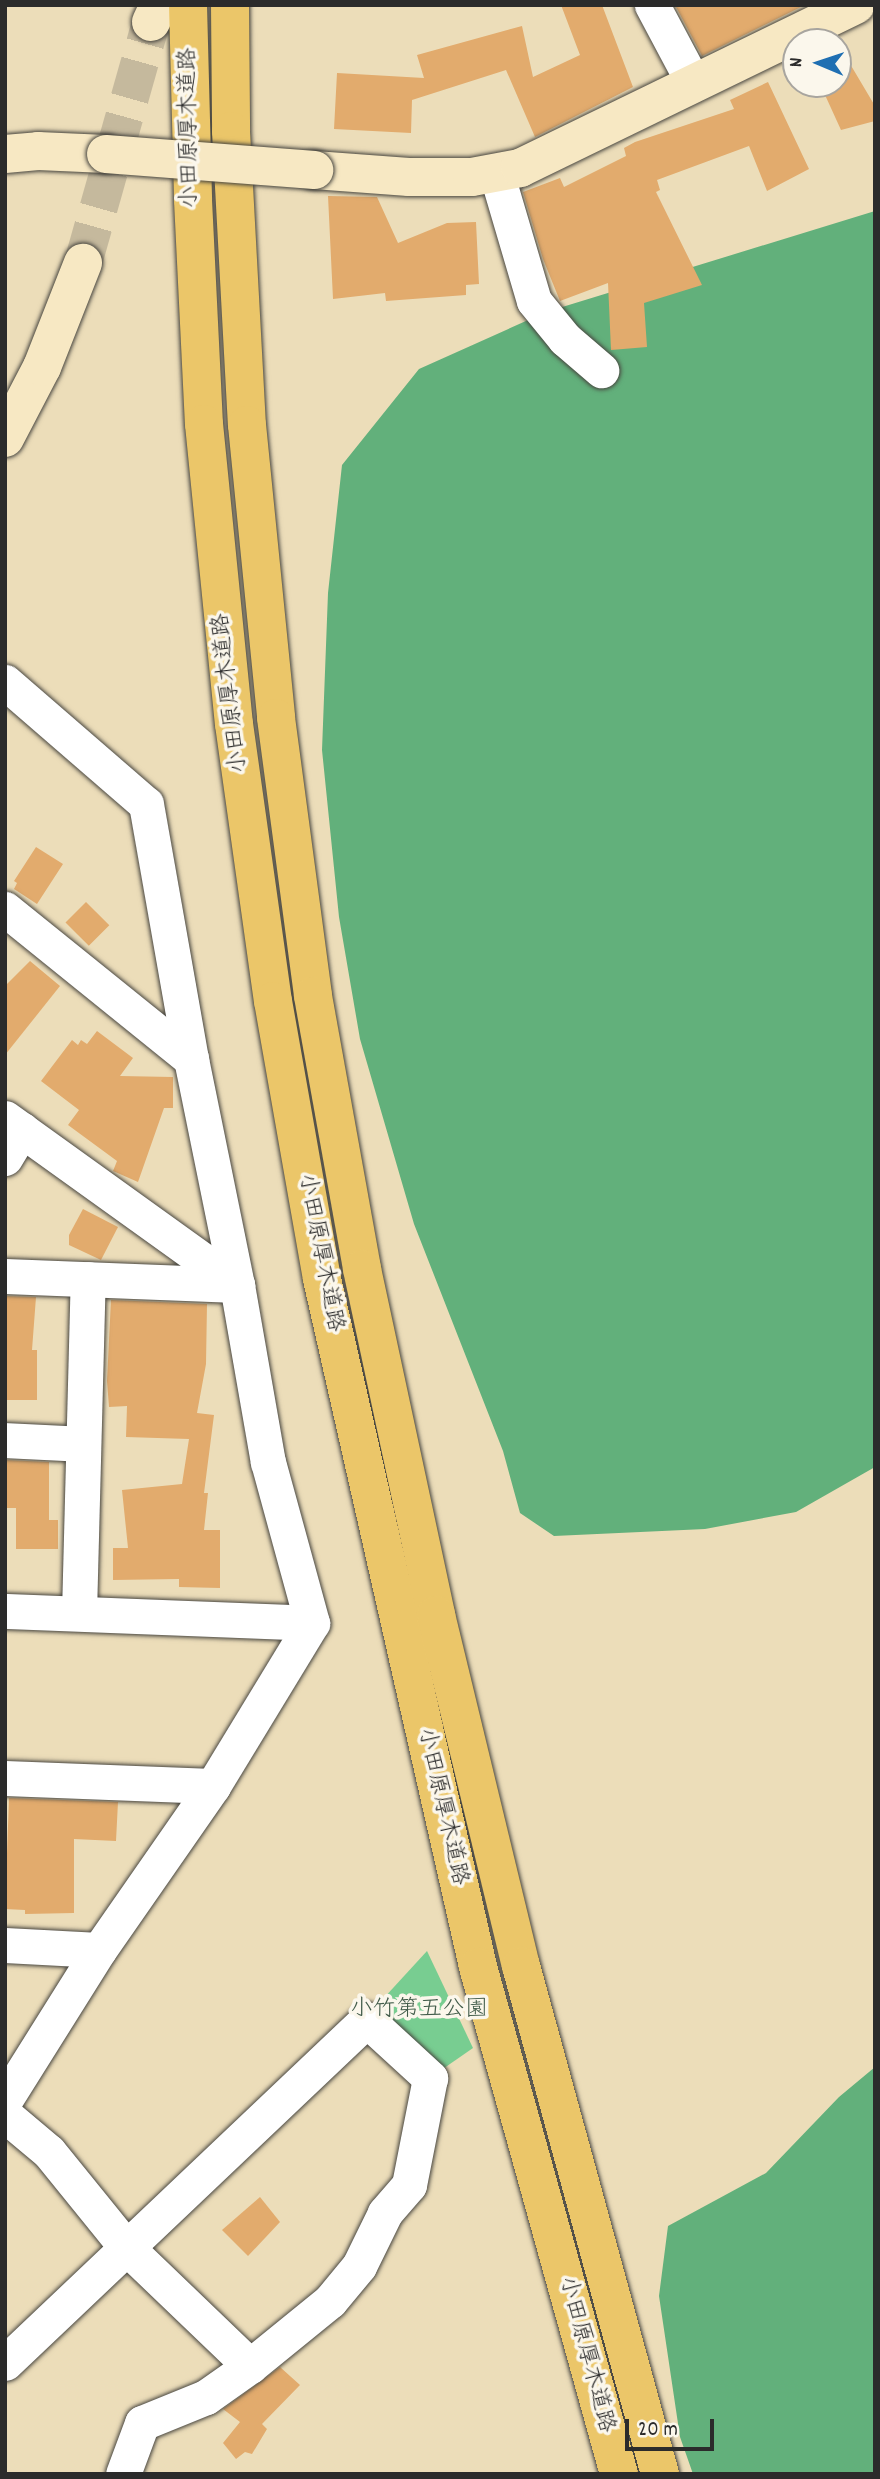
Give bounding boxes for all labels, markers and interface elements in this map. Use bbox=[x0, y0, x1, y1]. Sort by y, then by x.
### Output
north arrow bbox=[782, 28, 852, 98]
street label: 小田原厚木道路 bbox=[176, 47, 206, 209]
text: N bbox=[784, 57, 811, 67]
street label: 小田原厚木道路 bbox=[208, 611, 256, 775]
street label: 小田原厚木道路 bbox=[290, 1171, 348, 1335]
street label: 小田原厚木道路 bbox=[409, 1725, 473, 1889]
park label: 小竹第五公園 bbox=[350, 1997, 488, 2025]
street label: 小田原厚木道路 bbox=[551, 2274, 619, 2436]
scale bar bbox=[628, 2406, 717, 2450]
text: 20 m bbox=[638, 2416, 678, 2446]

